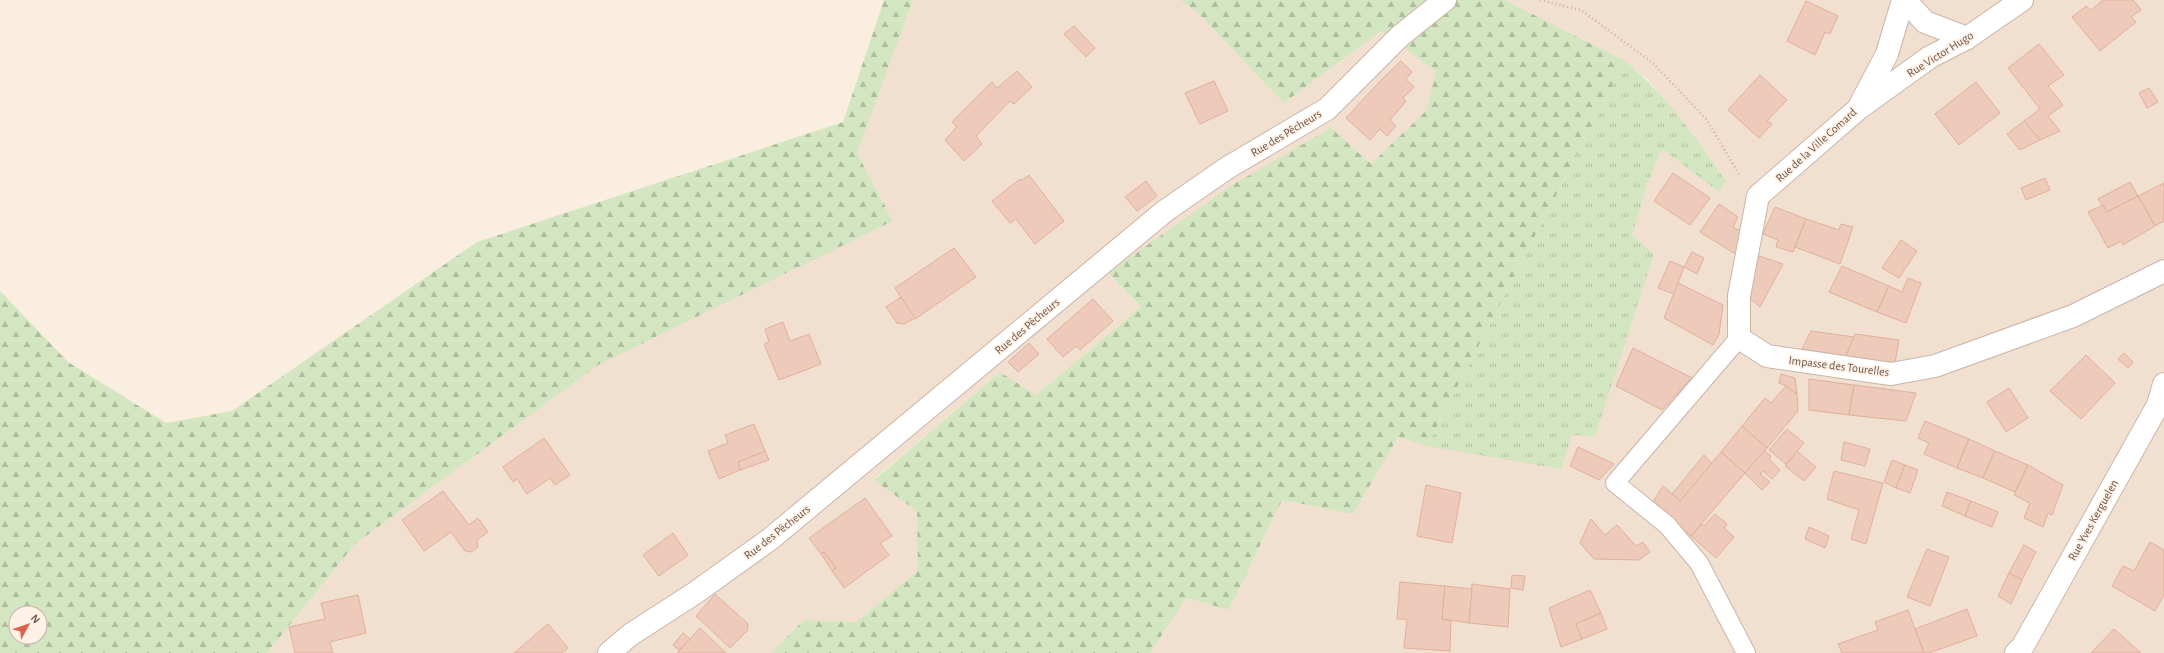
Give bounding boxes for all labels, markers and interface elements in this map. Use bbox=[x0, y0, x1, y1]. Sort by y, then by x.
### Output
street label: Rue Victor Hugo bbox=[1905, 29, 1975, 79]
street label: Rue de la Ville Comard bbox=[1773, 106, 1859, 184]
street label: Rue des Pêcheurs bbox=[1249, 107, 1323, 159]
street label: Rue des Pêcheurs bbox=[992, 296, 1062, 356]
street label: Impasse des Tourelles bbox=[1788, 354, 1890, 378]
street label: Rue Yves Kerguelen bbox=[2066, 477, 2120, 563]
street label: Rue des Pêcheurs bbox=[742, 503, 812, 561]
north arrow bbox=[8, 605, 48, 645]
text: N bbox=[29, 612, 42, 625]

